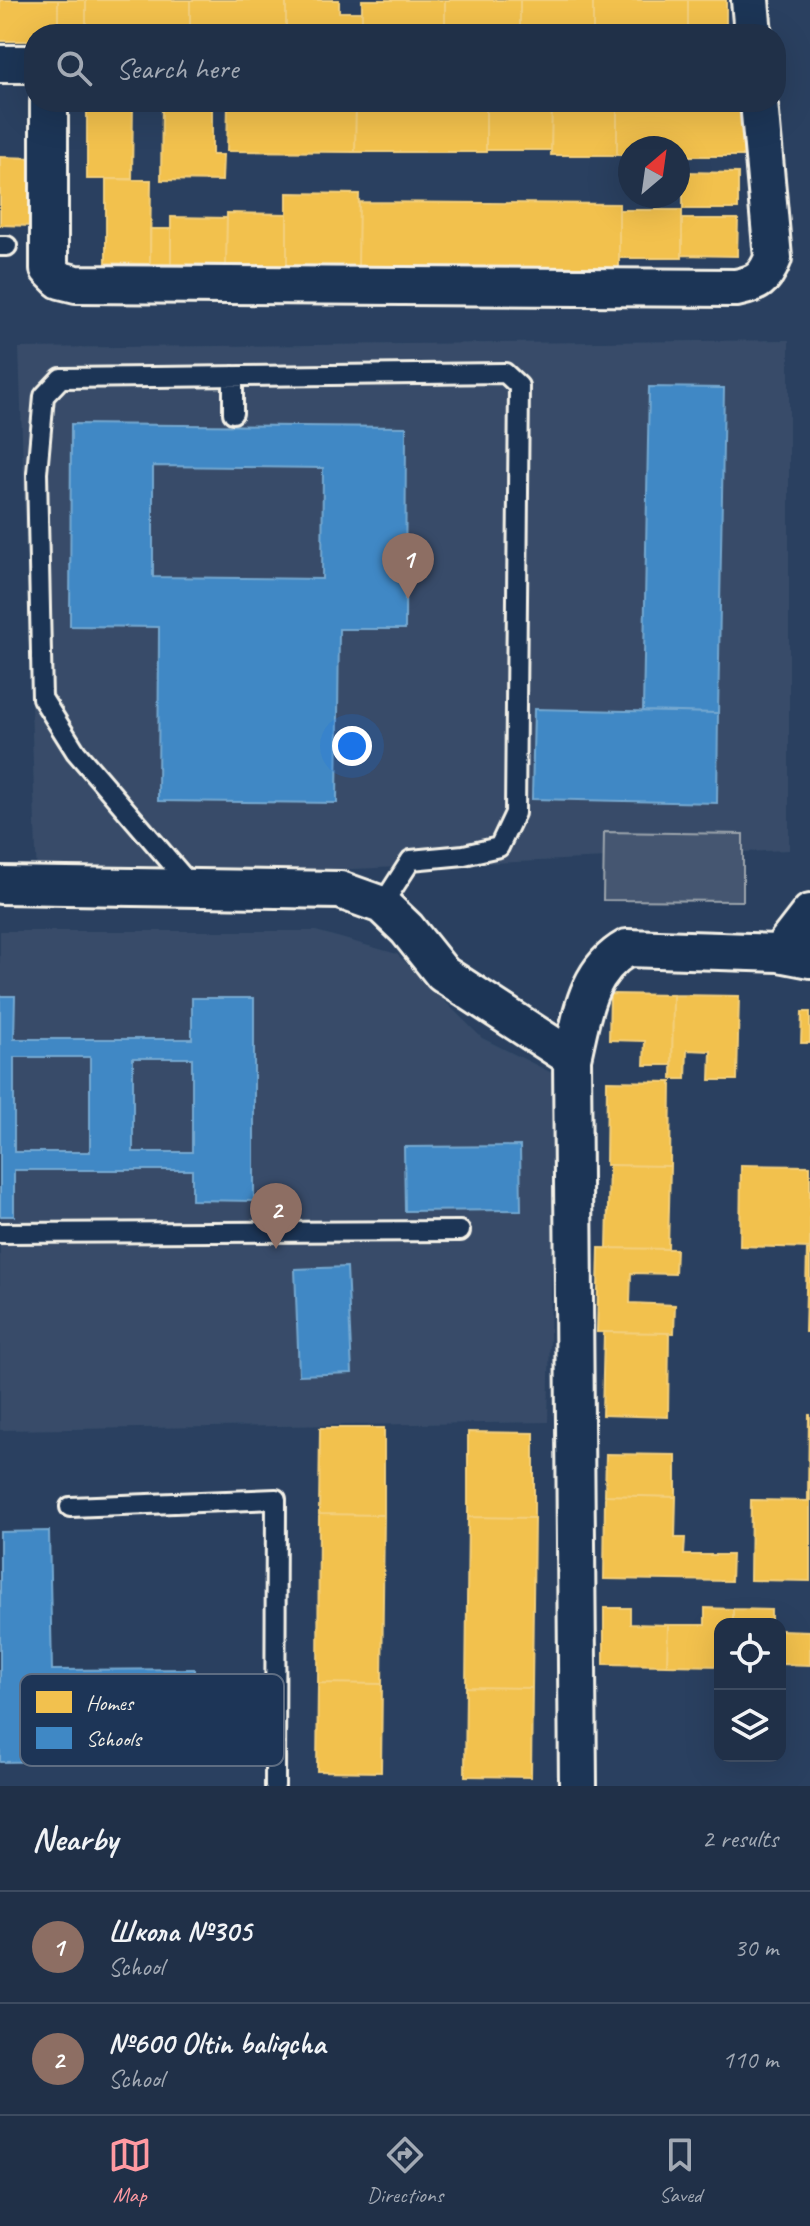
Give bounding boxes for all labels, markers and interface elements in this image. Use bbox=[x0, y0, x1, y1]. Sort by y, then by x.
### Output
search box bbox=[24, 24, 786, 112]
icon: search bbox=[52, 46, 96, 90]
text: Search here bbox=[116, 49, 238, 87]
north arrow bbox=[618, 136, 690, 208]
pin: 1 bbox=[382, 533, 434, 599]
your location bbox=[332, 726, 372, 766]
pin: 2 bbox=[250, 1183, 302, 1249]
map controls bbox=[714, 1618, 786, 1762]
button: locate bbox=[714, 1618, 786, 1690]
legend bbox=[20, 1674, 284, 1766]
text: Homes bbox=[86, 1689, 135, 1717]
button: layers bbox=[714, 1690, 786, 1762]
text: Schools bbox=[86, 1725, 143, 1753]
text: Nearby bbox=[32, 1817, 118, 1860]
text: 2 results bbox=[702, 1822, 778, 1855]
text: Школа №305 bbox=[108, 1912, 252, 1950]
text: 1 bbox=[52, 1931, 64, 1964]
text: 30 m bbox=[734, 1931, 778, 1964]
text: School bbox=[108, 1950, 164, 1983]
text: №600 Oltin baliqcha bbox=[108, 2024, 325, 2062]
text: 2 bbox=[52, 2043, 64, 2076]
text: 110 m bbox=[722, 2043, 778, 2076]
text: School bbox=[108, 2062, 164, 2095]
tab: Map bbox=[108, 2133, 152, 2209]
tab: Directions bbox=[367, 2133, 443, 2209]
tab: Saved bbox=[658, 2133, 702, 2209]

